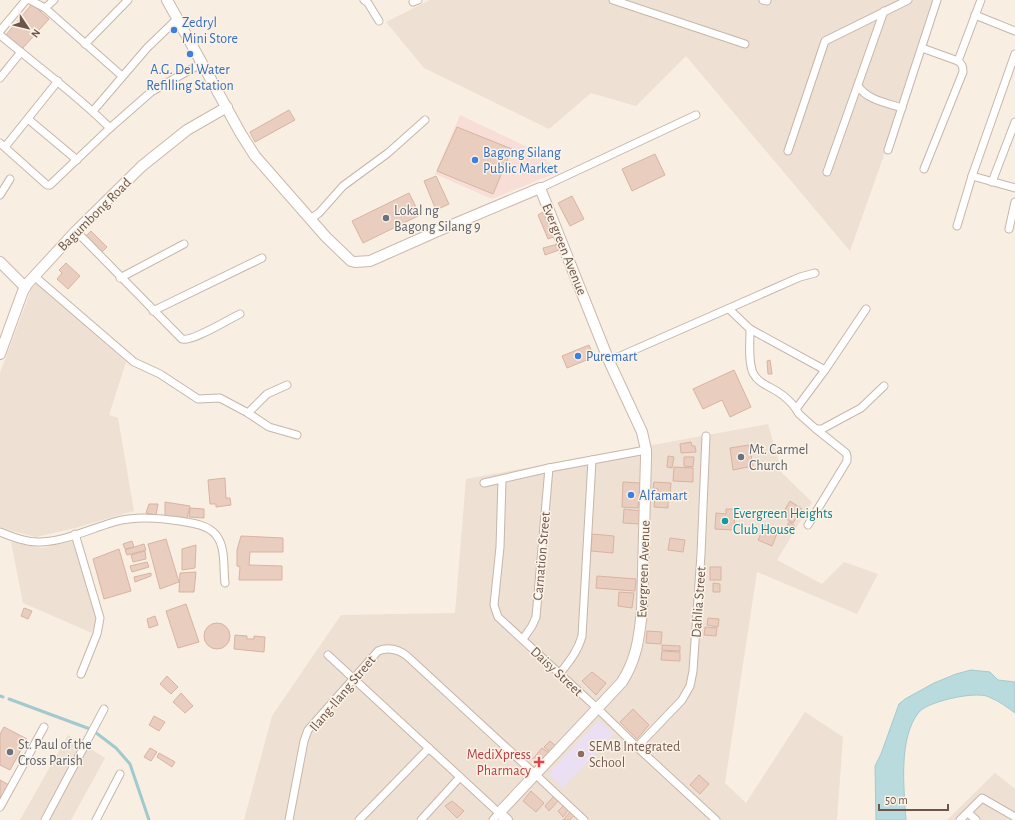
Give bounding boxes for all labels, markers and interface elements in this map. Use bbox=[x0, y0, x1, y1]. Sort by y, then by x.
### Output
north arrow bbox=[8, 8, 48, 48]
place label: Zedryl Mini Store bbox=[182, 16, 238, 46]
marker: Zedryl Mini Store bbox=[169, 25, 179, 35]
text: N bbox=[29, 27, 42, 40]
marker: A.G. Del Water Refilling Station bbox=[185, 49, 195, 59]
place label: A.G. Del Water Refilling Station bbox=[146, 63, 234, 93]
place label: Bagong Silang Public Market bbox=[483, 146, 561, 176]
marker: Bagong Silang Public Market bbox=[470, 155, 480, 165]
street label: Bagumbong Road bbox=[55, 175, 134, 254]
street label: Evergreen Avenue bbox=[539, 202, 589, 297]
place label: Lokal ng Bagong Silang 9 bbox=[394, 204, 481, 234]
marker: Lokal ng Bagong Silang 9 bbox=[381, 213, 391, 223]
place label: Puremart bbox=[586, 350, 638, 364]
marker: Puremart bbox=[573, 351, 583, 361]
place label: Mt. Carmel Church bbox=[749, 443, 809, 473]
marker: Mt. Carmel Church bbox=[736, 452, 746, 462]
place label: Alfamart bbox=[639, 489, 688, 503]
marker: Alfamart bbox=[626, 490, 636, 500]
place label: Evergreen Heights Club House bbox=[733, 507, 833, 537]
street label: Carnation Street bbox=[531, 511, 553, 601]
marker: Evergreen Heights Club House bbox=[720, 516, 730, 526]
street label: Evergreen Avenue bbox=[635, 520, 653, 618]
street label: Dahlia Street bbox=[690, 565, 709, 638]
street label: Daisy Street bbox=[528, 644, 585, 699]
street label: Ilang-Ilang Street bbox=[307, 653, 379, 734]
place label: St. Paul of the Cross Parish bbox=[18, 738, 92, 768]
place label: SEMB Integrated School bbox=[589, 740, 680, 770]
marker: St. Paul of the Cross Parish bbox=[5, 747, 15, 757]
place label: MediXpress Pharmacy bbox=[467, 748, 531, 778]
marker: SEMB Integrated School bbox=[576, 749, 586, 759]
marker: MediXpress Pharmacy bbox=[534, 757, 544, 767]
scale bar bbox=[879, 786, 948, 812]
text: 50 m bbox=[885, 794, 908, 806]

